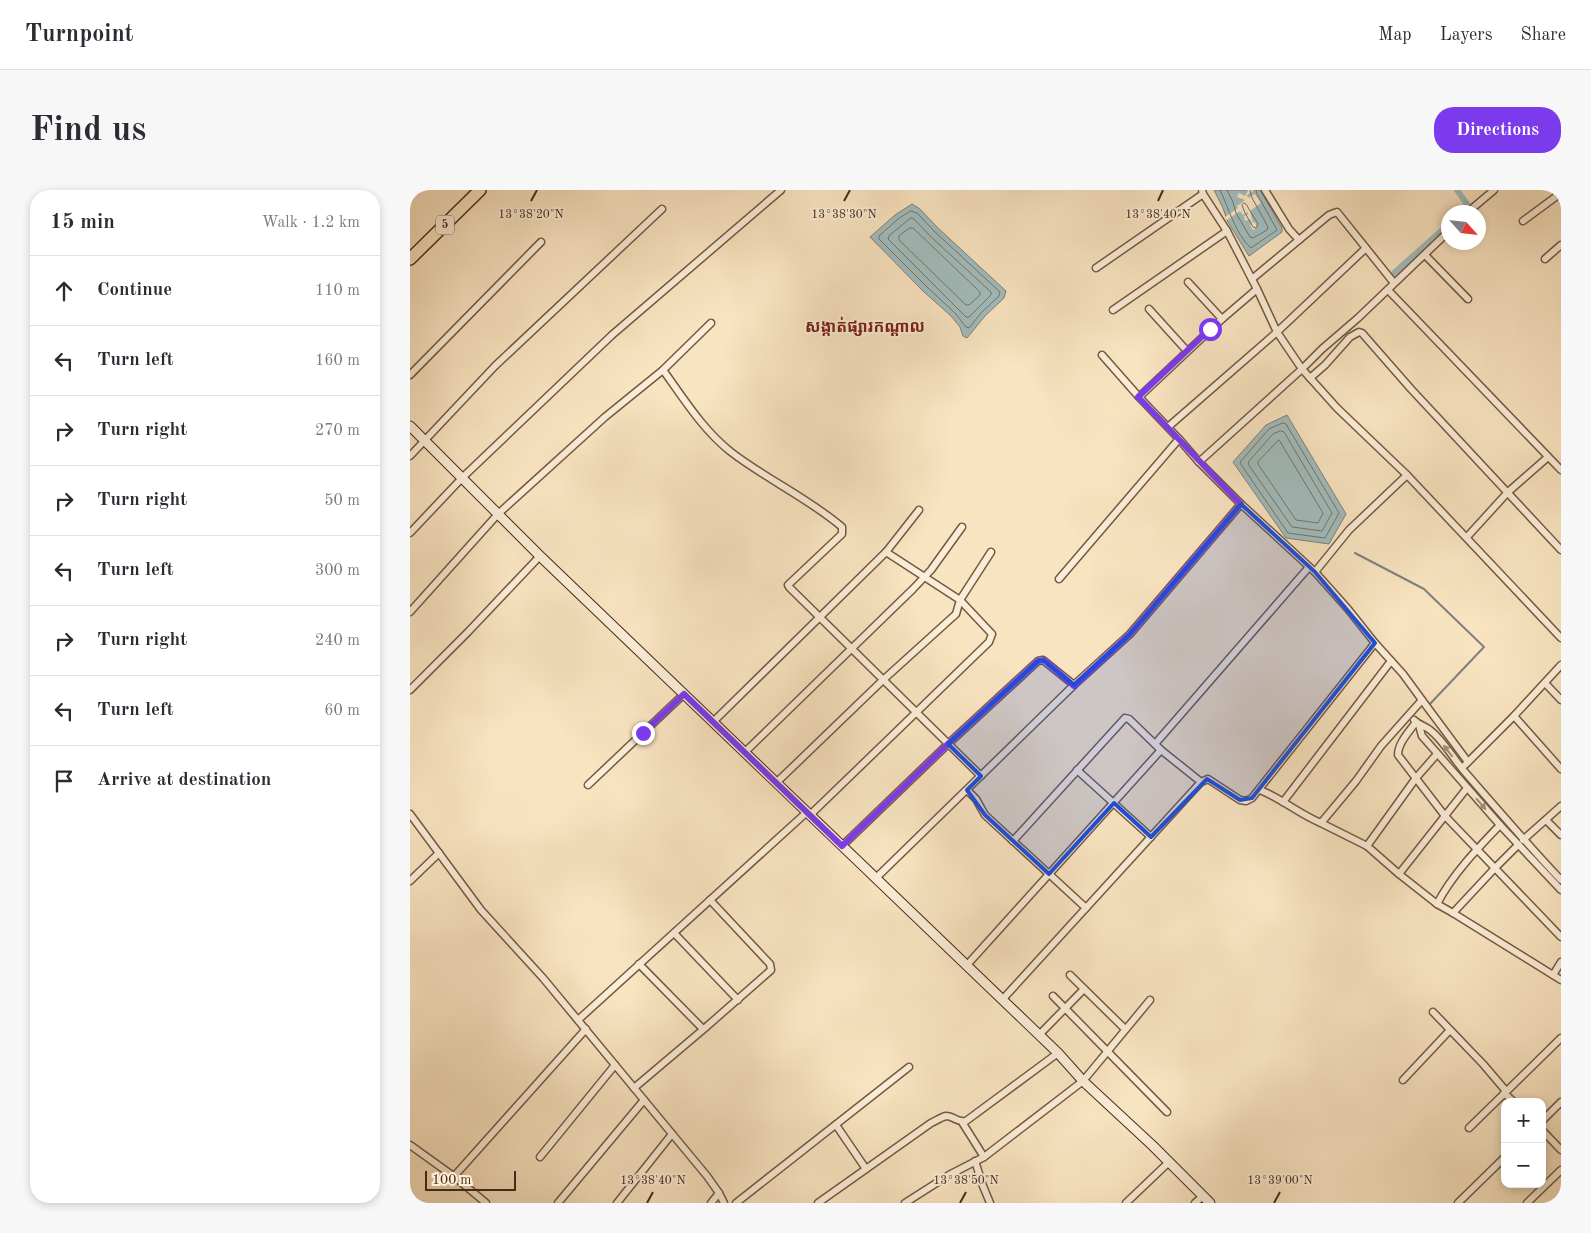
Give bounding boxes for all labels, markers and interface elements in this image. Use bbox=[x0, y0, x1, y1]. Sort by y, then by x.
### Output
text: Turnpoint bbox=[25, 23, 133, 47]
text: Map bbox=[1378, 26, 1412, 44]
text: Layers bbox=[1440, 26, 1492, 44]
text: Share bbox=[1520, 26, 1566, 44]
button: Directions bbox=[1434, 107, 1561, 153]
text: Find us bbox=[30, 113, 146, 148]
north arrow bbox=[1441, 205, 1486, 250]
text: 13°38'20"N bbox=[498, 209, 564, 221]
text: 13°38'30"N bbox=[811, 209, 877, 221]
text: 13°38'40"N bbox=[1125, 209, 1191, 221]
text: 15 min bbox=[50, 212, 115, 233]
text: Walk · 1.2 km bbox=[262, 215, 360, 231]
road number: 5 bbox=[436, 216, 454, 234]
icon: ahead bbox=[50, 277, 78, 305]
text: Continue bbox=[97, 281, 172, 300]
text: 110 m bbox=[315, 283, 360, 299]
district label: សង្កាត់ផ្សារកណ្ដាល bbox=[805, 316, 925, 336]
route start bbox=[1199, 318, 1222, 341]
icon: left bbox=[50, 347, 78, 375]
text: Turn left bbox=[97, 351, 174, 370]
text: 160 m bbox=[315, 353, 360, 369]
icon: right bbox=[50, 417, 78, 445]
text: Turn right bbox=[97, 421, 187, 440]
text: 270 m bbox=[315, 423, 360, 439]
icon: right bbox=[50, 487, 78, 515]
text: Turn right bbox=[97, 491, 187, 510]
text: 50 m bbox=[324, 493, 360, 509]
icon: left bbox=[50, 557, 78, 585]
text: Turn left bbox=[97, 561, 174, 580]
text: 300 m bbox=[315, 563, 360, 579]
icon: right bbox=[50, 627, 78, 655]
text: Turn right bbox=[97, 631, 187, 650]
text: 240 m bbox=[315, 633, 360, 649]
icon: left bbox=[50, 697, 78, 725]
text: Turn left bbox=[97, 701, 174, 720]
text: 60 m bbox=[324, 703, 360, 719]
route end bbox=[632, 722, 655, 745]
one-way arrow bbox=[1443, 745, 1454, 758]
icon: arrive bbox=[50, 767, 78, 795]
text: Arrive at destination bbox=[97, 771, 271, 790]
one-way arrow bbox=[1475, 797, 1487, 809]
map controls bbox=[1501, 1098, 1546, 1188]
button: + bbox=[1501, 1098, 1546, 1143]
button: − bbox=[1501, 1143, 1546, 1188]
scale bar bbox=[425, 1168, 516, 1191]
text: 100 m bbox=[432, 1173, 471, 1187]
text: 13°38'50"N bbox=[933, 1174, 999, 1187]
text: 13°38'40"N bbox=[620, 1175, 686, 1187]
text: 13°39'00"N bbox=[1247, 1175, 1313, 1187]

